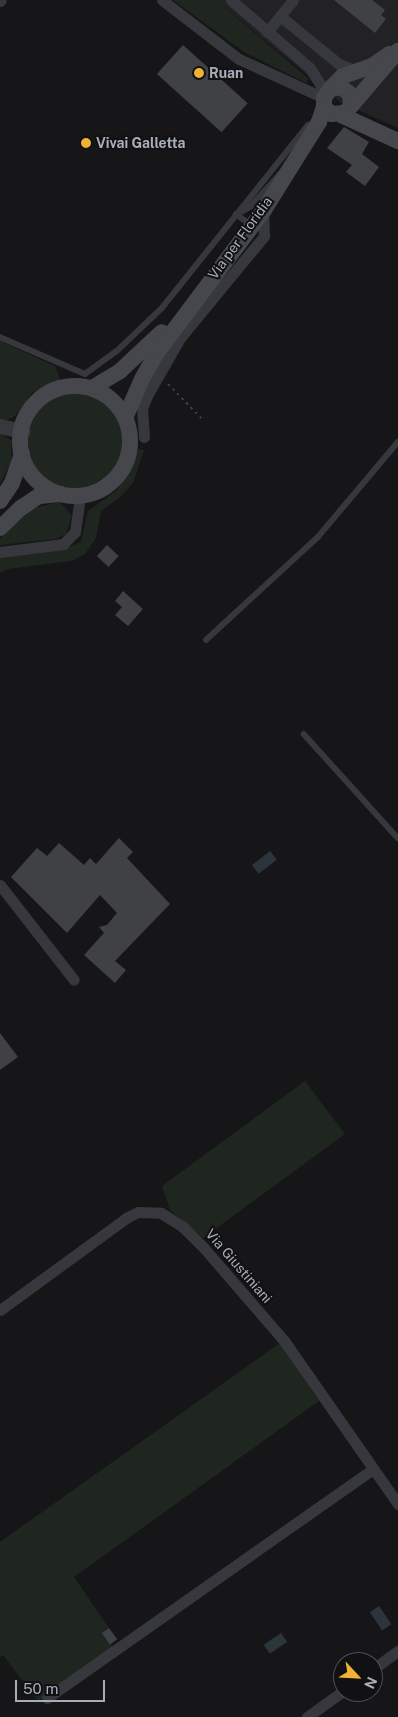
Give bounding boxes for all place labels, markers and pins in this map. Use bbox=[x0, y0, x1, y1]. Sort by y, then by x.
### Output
place label: Ruan bbox=[209, 65, 243, 81]
marker: Ruan bbox=[193, 67, 205, 79]
place label: Vivai Galletta bbox=[96, 135, 186, 151]
marker: Vivai Galletta bbox=[80, 137, 92, 149]

